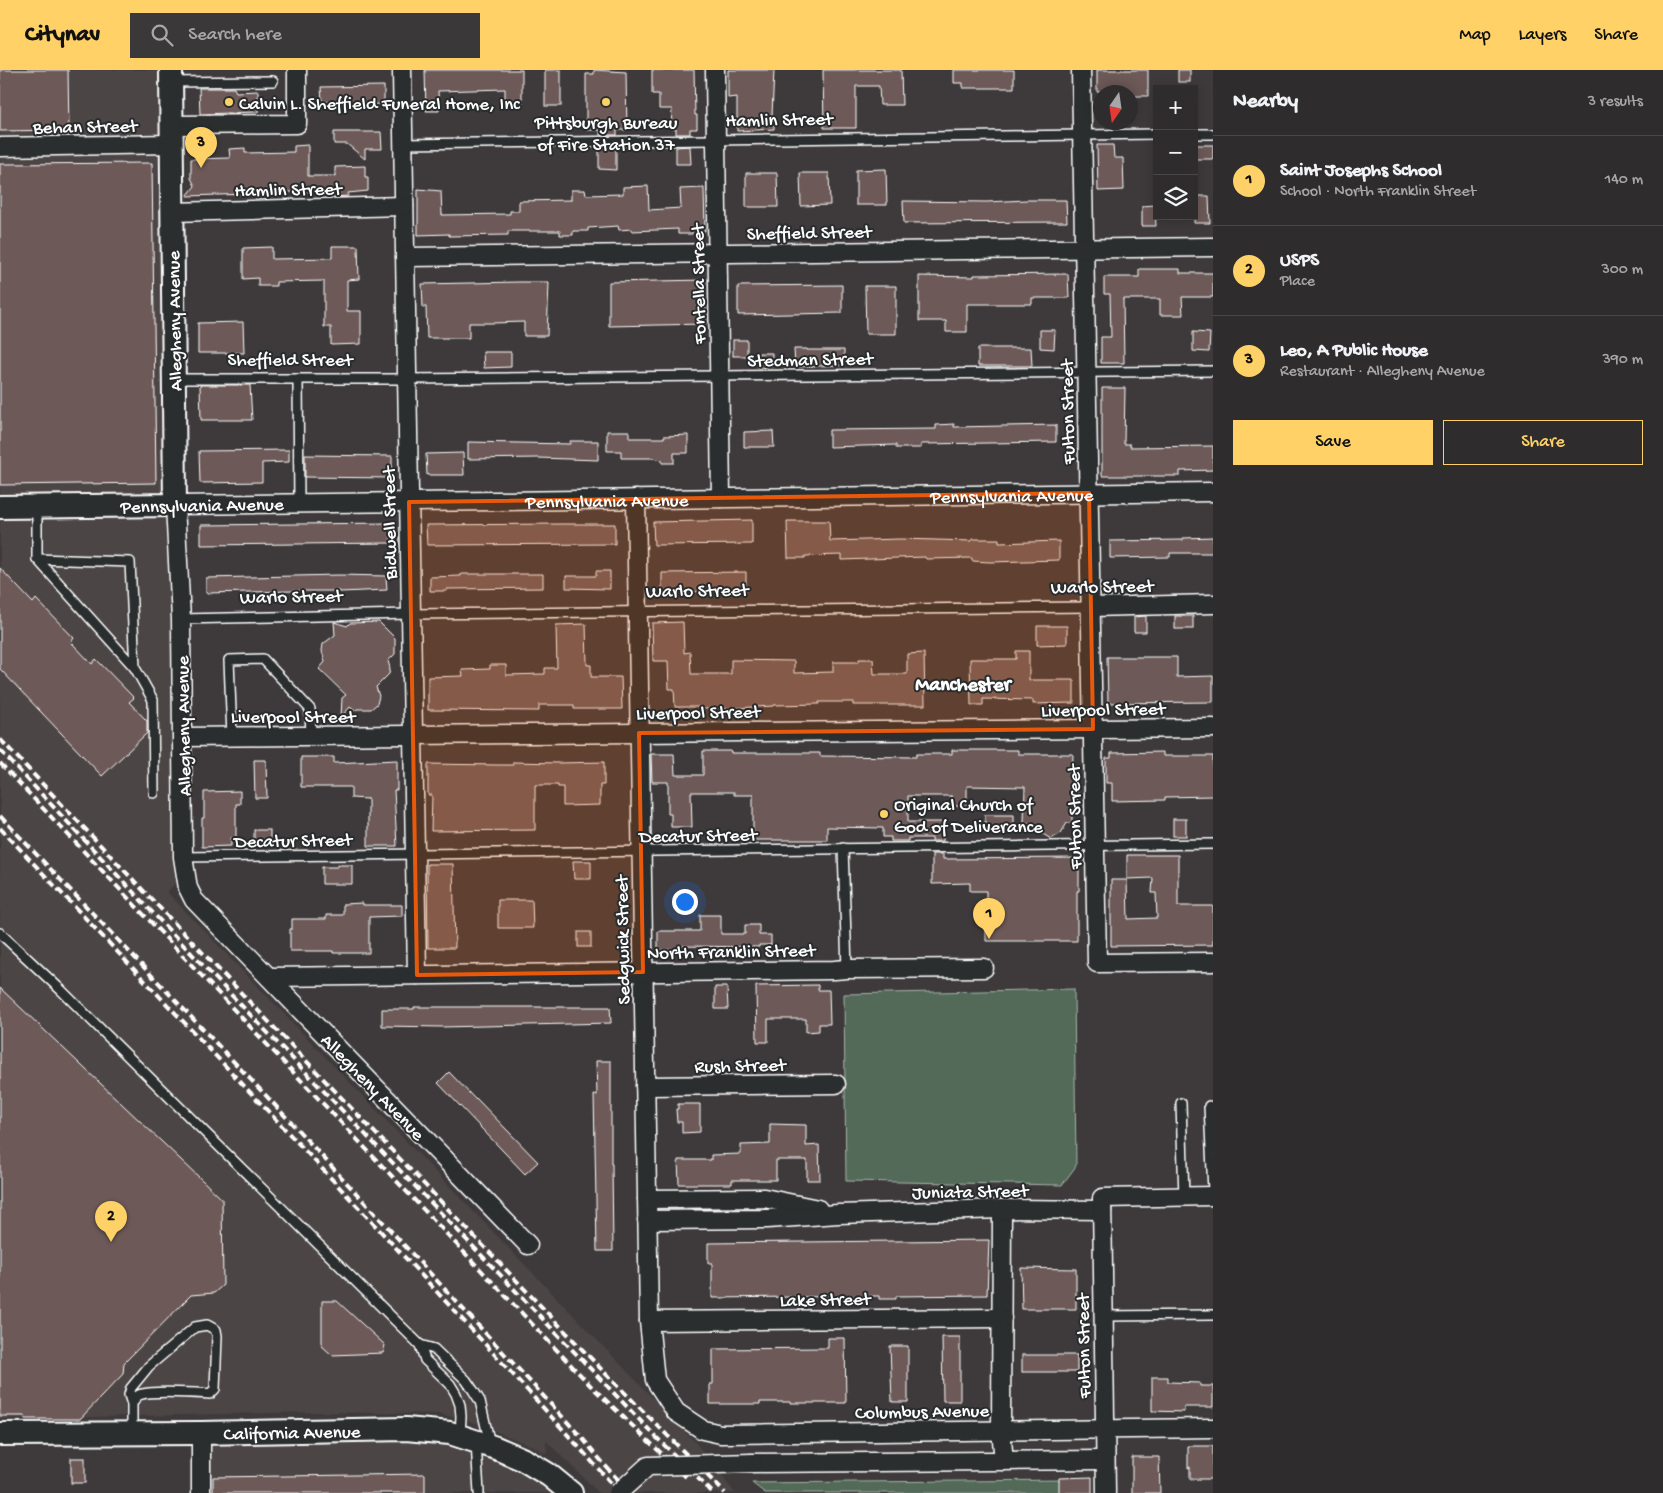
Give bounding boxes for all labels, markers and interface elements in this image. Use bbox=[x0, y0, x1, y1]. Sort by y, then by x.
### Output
search box bbox=[130, 13, 480, 58]
text: Citynav bbox=[25, 21, 100, 50]
icon: search bbox=[148, 21, 176, 49]
text: Search here bbox=[188, 24, 282, 47]
text: Map bbox=[1459, 25, 1491, 46]
text: Layers bbox=[1519, 25, 1566, 46]
text: Share bbox=[1594, 25, 1638, 46]
north arrow bbox=[1093, 85, 1138, 130]
map controls bbox=[1153, 85, 1198, 220]
button: + bbox=[1153, 85, 1198, 130]
text: Nearby bbox=[1233, 90, 1298, 115]
text: 3 results bbox=[1588, 93, 1643, 112]
place label: Calvin L. Sheffield Funeral Home, Inc bbox=[239, 94, 520, 117]
marker: Calvin L. Sheffield Funeral Home, Inc bbox=[223, 96, 235, 108]
marker: Pittsburgh Bureau of Fire Station 37 bbox=[600, 96, 612, 108]
street label: Hamlin Street bbox=[725, 109, 835, 134]
place label: Pittsburgh Bureau of Fire Station 37 bbox=[534, 113, 678, 158]
street label: Behan Street bbox=[32, 116, 140, 141]
pin: 3 bbox=[185, 127, 217, 168]
button: − bbox=[1153, 130, 1198, 175]
text: Saint Josephs School bbox=[1280, 160, 1442, 183]
text: 1 bbox=[1246, 171, 1252, 190]
text: 140 m bbox=[1605, 171, 1643, 190]
button: layers bbox=[1153, 175, 1198, 220]
street label: Hamlin Street bbox=[234, 179, 344, 204]
text: School · North Franklin Street bbox=[1280, 183, 1476, 202]
street label: Fontella Street bbox=[688, 221, 713, 345]
street label: Sheffield Street bbox=[746, 222, 874, 247]
street label: Allegheny Avenue bbox=[164, 250, 189, 391]
text: USPS bbox=[1280, 250, 1319, 273]
text: 2 bbox=[1245, 261, 1253, 280]
text: 300 m bbox=[1601, 261, 1643, 280]
text: Place bbox=[1280, 273, 1315, 292]
text: Leo, A Public House bbox=[1280, 340, 1428, 363]
street label: Stedman Street bbox=[747, 349, 875, 374]
street label: Sheffield Street bbox=[228, 350, 355, 373]
text: 3 bbox=[1245, 351, 1253, 370]
text: 390 m bbox=[1602, 351, 1643, 370]
street label: Fulton Street bbox=[1057, 357, 1082, 465]
text: Restaurant · Allegheny Avenue bbox=[1280, 363, 1485, 382]
button: Save bbox=[1233, 420, 1433, 465]
button: Share bbox=[1443, 420, 1643, 465]
street label: Bidwell Street bbox=[379, 464, 404, 581]
street label: Pennsylvania Avenue bbox=[929, 485, 1094, 511]
street label: Pennsylvania Avenue bbox=[524, 491, 689, 516]
street label: Pennsylvania Avenue bbox=[119, 495, 284, 520]
street label: Warlo Street bbox=[1051, 576, 1156, 601]
street label: Warlo Street bbox=[646, 580, 751, 605]
street label: Warlo Street bbox=[240, 586, 345, 611]
street label: Allegheny Avenue bbox=[173, 655, 198, 796]
district label: Manchester bbox=[915, 675, 1013, 698]
street label: Liverpool Street bbox=[1041, 699, 1168, 724]
street label: Liverpool Street bbox=[636, 702, 763, 727]
street label: Liverpool Street bbox=[231, 707, 357, 730]
street label: Fulton Street bbox=[1064, 762, 1089, 870]
place label: Original Church of God of Deliverance bbox=[894, 795, 1043, 840]
marker: Original Church of God of Deliverance bbox=[878, 808, 890, 820]
street label: Decatur Street bbox=[637, 825, 759, 850]
street label: Decatur Street bbox=[232, 830, 354, 855]
street label: Sedgwick Street bbox=[612, 873, 637, 1005]
your location bbox=[672, 889, 698, 915]
pin: 1 bbox=[973, 898, 1005, 939]
street label: North Franklin Street bbox=[647, 940, 818, 966]
street label: Allegheny Avenue bbox=[315, 1030, 429, 1147]
street label: Rush Street bbox=[694, 1055, 788, 1080]
street label: Juniata Street bbox=[912, 1181, 1031, 1206]
pin: 2 bbox=[95, 1201, 127, 1242]
street label: Lake Street bbox=[779, 1289, 873, 1314]
street label: Fulton Street bbox=[1073, 1291, 1098, 1399]
street label: Columbus Avenue bbox=[855, 1401, 990, 1426]
street label: California Avenue bbox=[223, 1422, 361, 1448]

